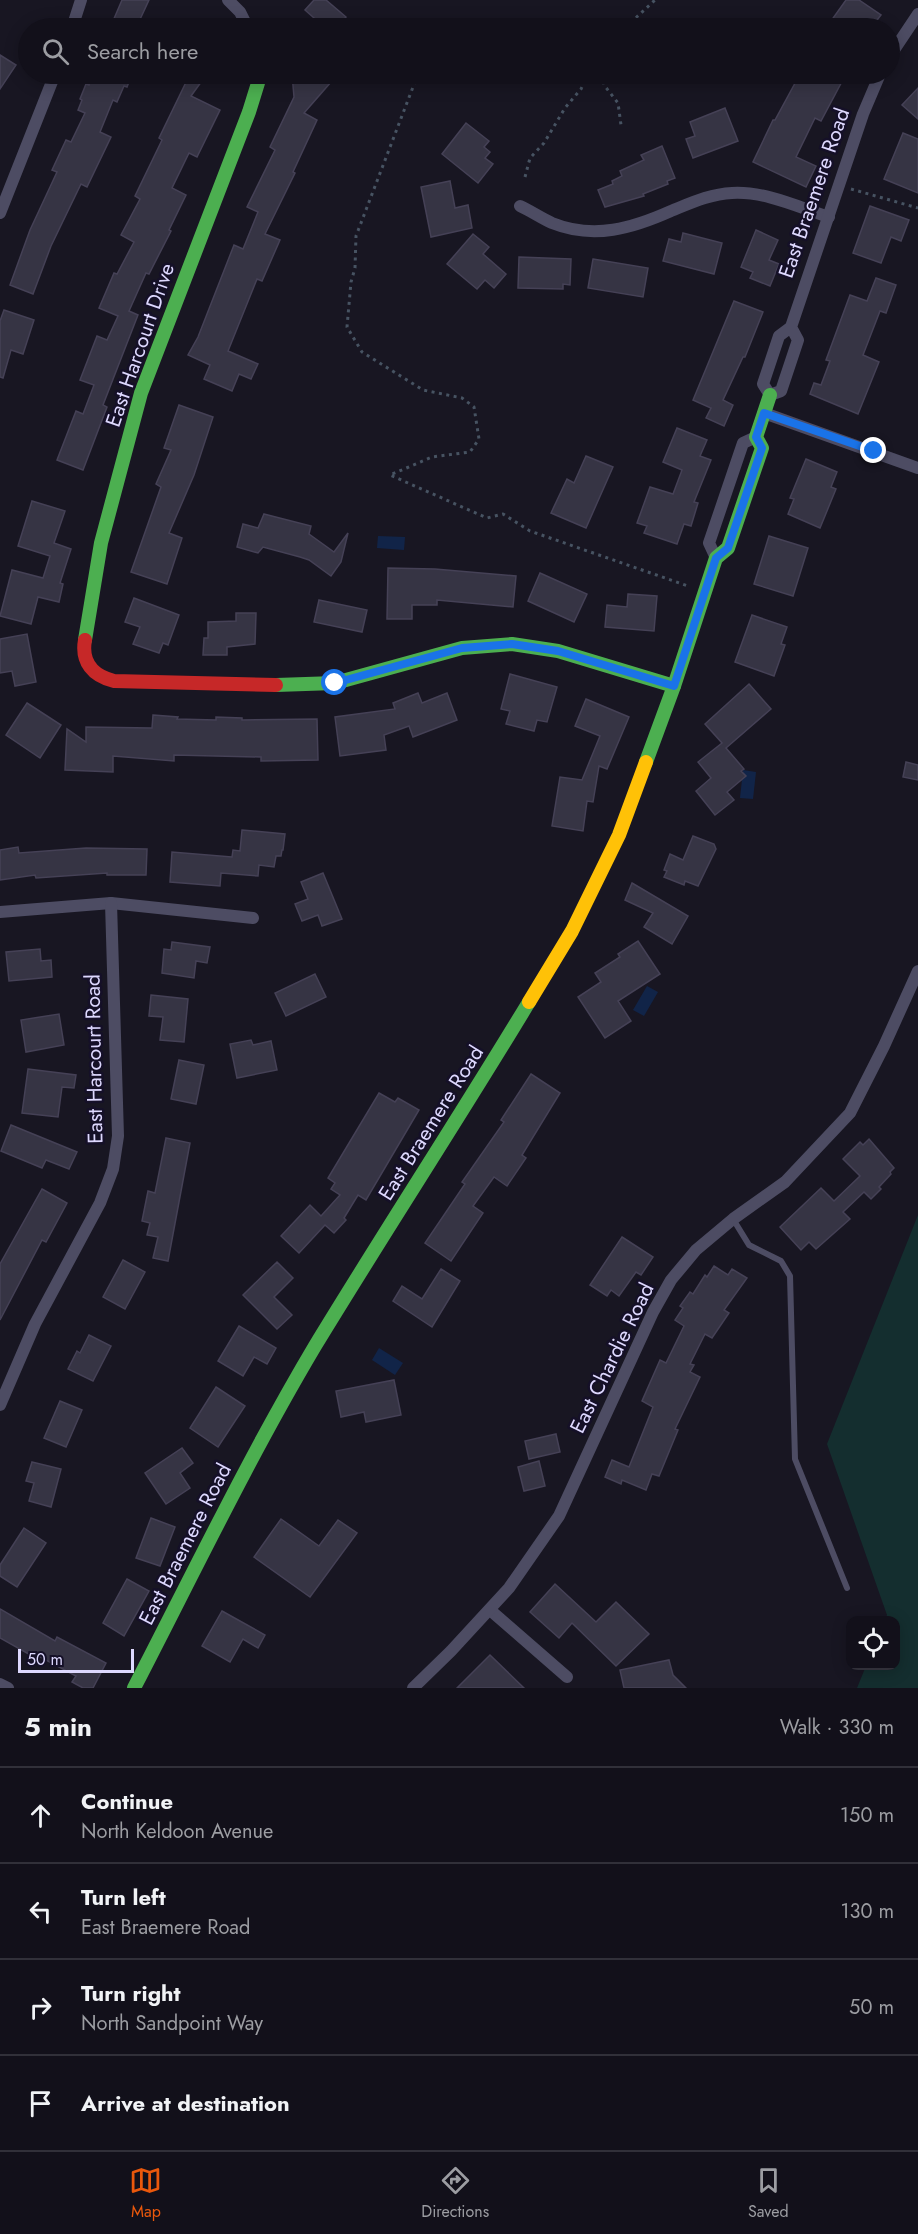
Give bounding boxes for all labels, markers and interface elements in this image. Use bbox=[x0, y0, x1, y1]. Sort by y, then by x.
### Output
search box bbox=[18, 18, 900, 84]
icon: search bbox=[39, 35, 72, 68]
text: Search here bbox=[87, 35, 198, 67]
street label: East Braemere Road bbox=[771, 104, 857, 282]
street label: East Harcourt Drive bbox=[98, 259, 182, 431]
route end bbox=[860, 437, 886, 463]
route start bbox=[321, 669, 347, 695]
street label: East Harcourt Road bbox=[78, 974, 110, 1144]
street label: East Braemere Road bbox=[371, 1040, 491, 1206]
street label: East Chardie Road bbox=[563, 1278, 661, 1438]
street label: East Braemere Road bbox=[131, 1458, 239, 1630]
map controls bbox=[846, 1616, 900, 1670]
button: locate bbox=[846, 1616, 900, 1670]
scale bar bbox=[18, 1646, 134, 1674]
text: 50 m bbox=[27, 1648, 63, 1671]
text: 5 min bbox=[24, 1708, 92, 1746]
text: Walk · 330 m bbox=[780, 1713, 894, 1742]
text: Continue bbox=[81, 1785, 173, 1817]
icon: ahead bbox=[24, 1799, 57, 1832]
text: 150 m bbox=[840, 1801, 894, 1830]
text: North Keldoon Avenue bbox=[81, 1817, 273, 1846]
text: Turn left bbox=[81, 1881, 166, 1913]
icon: left bbox=[24, 1895, 57, 1928]
text: 130 m bbox=[840, 1897, 894, 1926]
text: East Braemere Road bbox=[81, 1913, 250, 1942]
text: Turn right bbox=[81, 1977, 181, 2009]
icon: right bbox=[24, 1991, 57, 2024]
text: 50 m bbox=[849, 1993, 894, 2022]
text: North Sandpoint Way bbox=[81, 2009, 263, 2038]
icon: arrive bbox=[24, 2087, 57, 2120]
text: Arrive at destination bbox=[81, 2087, 290, 2119]
tab: Map bbox=[129, 2164, 162, 2223]
tab: Directions bbox=[421, 2164, 489, 2223]
tab: Saved bbox=[748, 2164, 789, 2223]

